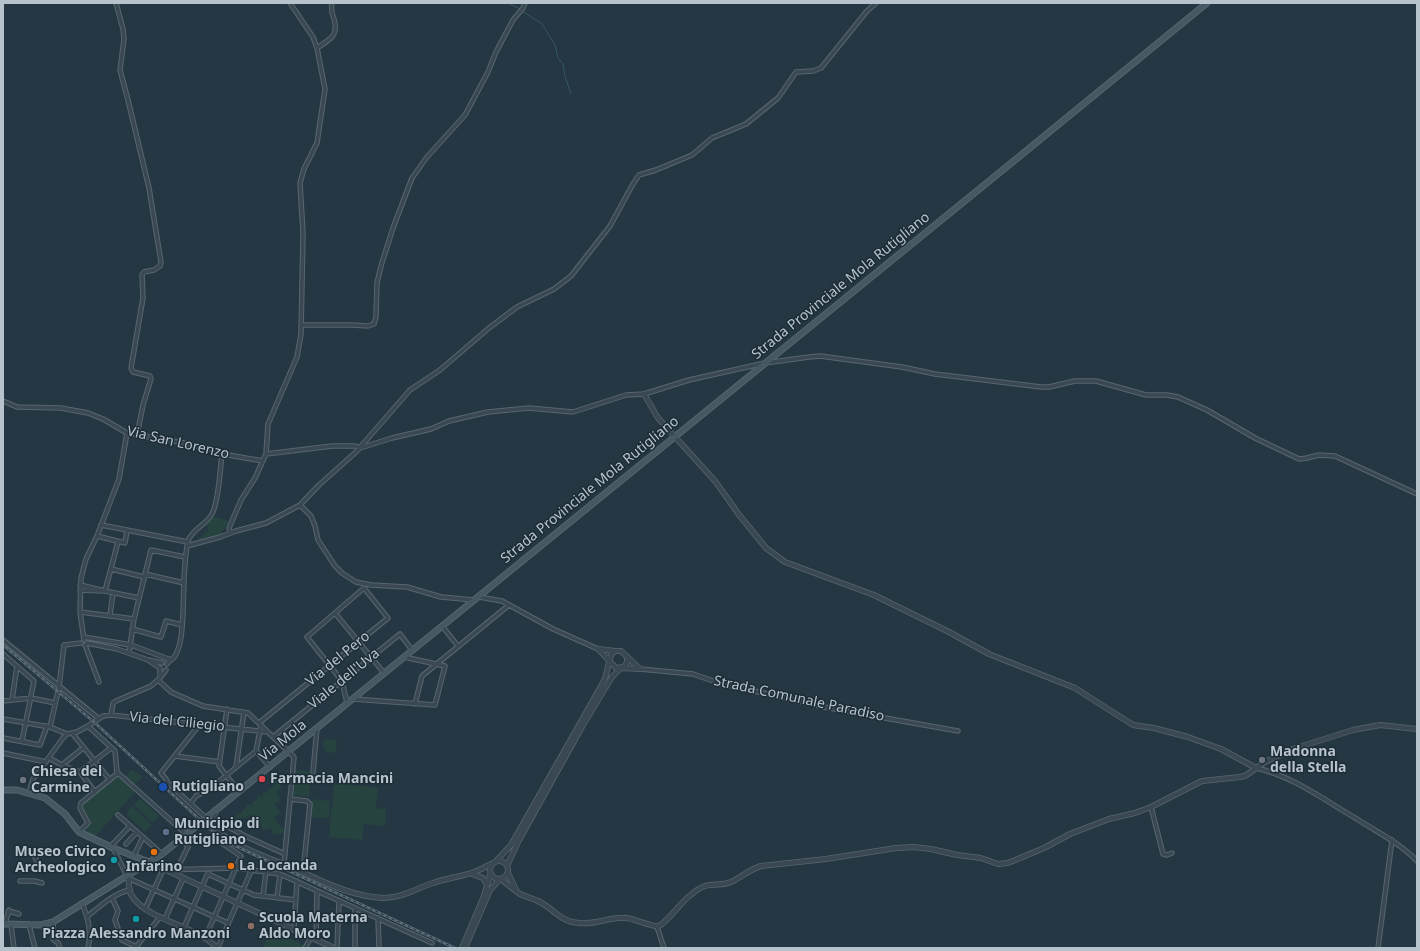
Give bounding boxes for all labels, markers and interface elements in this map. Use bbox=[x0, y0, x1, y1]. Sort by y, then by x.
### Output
street label: Strada Provinciale Mola Rutigliano bbox=[749, 209, 933, 363]
street label: Strada Provinciale Mola Rutigliano bbox=[498, 413, 682, 567]
street label: Via San Lorenzo bbox=[125, 423, 231, 463]
street label: Via del Pero bbox=[303, 628, 373, 690]
street label: Viale dell'Uva bbox=[305, 645, 383, 713]
street label: Strada Comunale Paradiso bbox=[712, 673, 886, 725]
street label: Via del Ciliegio bbox=[129, 709, 225, 735]
street label: Via Mola bbox=[256, 717, 310, 765]
place label: Madonna della Stella bbox=[1270, 744, 1346, 776]
marker: Madonna della Stella bbox=[1257, 755, 1267, 765]
place label: Chiesa del Carmine bbox=[31, 764, 102, 796]
place label: Farmacia Mancini bbox=[270, 771, 393, 787]
marker: Farmacia Mancini bbox=[257, 774, 267, 784]
marker: Chiesa del Carmine bbox=[18, 775, 28, 785]
place label: Rutigliano bbox=[172, 779, 244, 795]
marker: Rutigliano bbox=[157, 781, 169, 793]
place label: Municipio di Rutigliano bbox=[174, 816, 259, 848]
marker: Municipio di Rutigliano bbox=[161, 827, 171, 837]
place label: Museo Civico Archeologico bbox=[15, 844, 106, 876]
marker: Infarino bbox=[149, 847, 159, 857]
marker: Museo Civico Archeologico bbox=[109, 855, 119, 865]
place label: La Locanda bbox=[239, 858, 317, 874]
place label: Infarino bbox=[126, 859, 182, 875]
marker: La Locanda bbox=[226, 861, 236, 871]
place label: Scuola Materna Aldo Moro bbox=[259, 910, 368, 942]
marker: Piazza Alessandro Manzoni bbox=[131, 914, 141, 924]
marker: Scuola Materna Aldo Moro bbox=[246, 921, 256, 931]
place label: Piazza Alessandro Manzoni bbox=[42, 926, 230, 942]

